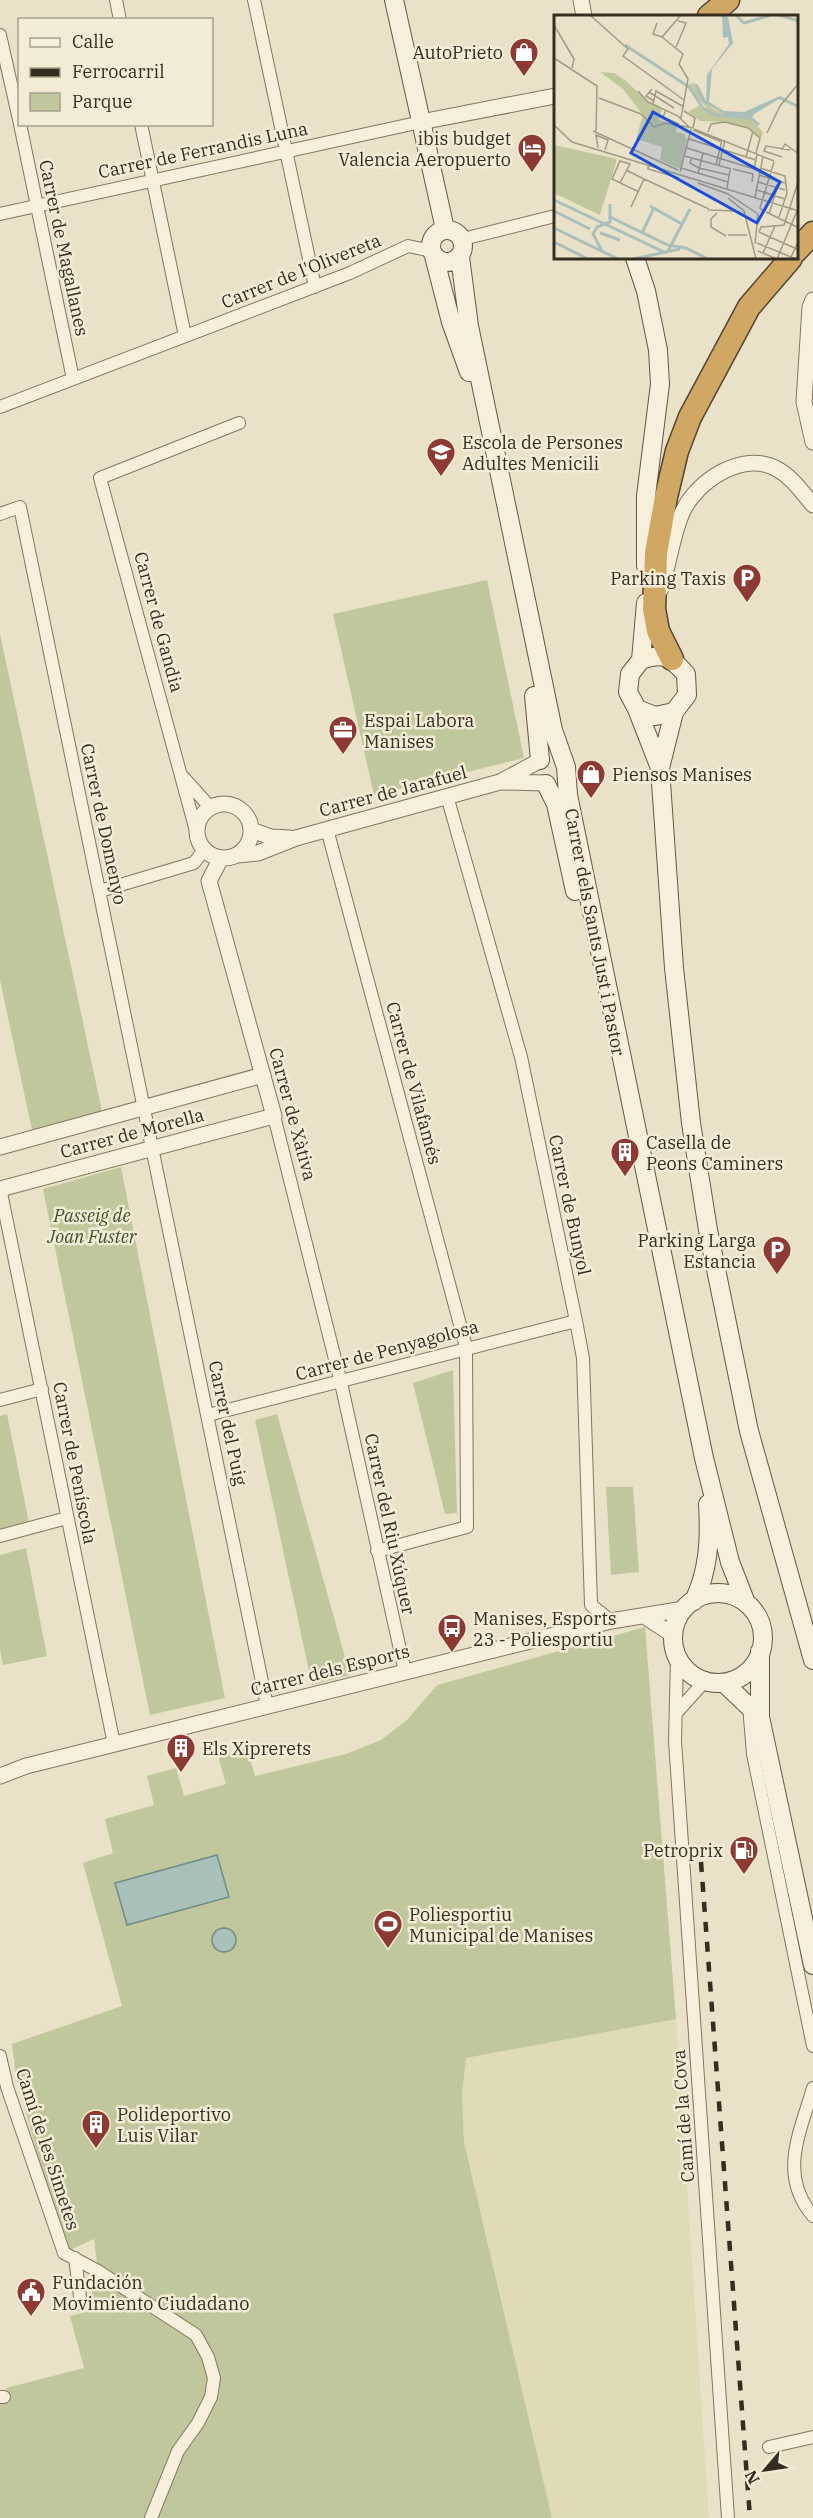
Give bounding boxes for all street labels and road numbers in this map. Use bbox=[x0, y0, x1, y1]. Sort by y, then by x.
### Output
street label: Carrer de Ferrandis Luna bbox=[96, 116, 310, 183]
street label: Carrer de Magallanes bbox=[34, 158, 94, 338]
street label: Carrer de l'Olivereta bbox=[218, 228, 384, 314]
street label: Carrer de Gandia bbox=[129, 549, 189, 695]
street label: Carrer de Domenyo bbox=[76, 741, 132, 907]
street label: Carrer de Jarafuel bbox=[317, 760, 469, 822]
street label: Carrer dels Sants Just i Pastor bbox=[560, 806, 630, 1058]
street label: Carrer de Vilafamés bbox=[381, 999, 447, 1167]
street label: Carrer de Xàtiva bbox=[264, 1045, 322, 1183]
street label: Carrer de Morella bbox=[58, 1103, 207, 1163]
street label: Carrer de Bunyol bbox=[544, 1133, 596, 1277]
street label: Carrer de Penyagolosa bbox=[293, 1314, 481, 1386]
street label: Carrer del Puig bbox=[204, 1358, 253, 1488]
street label: Carrer de Peníscola bbox=[48, 1380, 102, 1546]
street label: Carrer del Riu Xúquer bbox=[360, 1431, 420, 1617]
street label: Carrer dels Esports bbox=[248, 1639, 412, 1701]
street label: Camí de la Cova bbox=[667, 2049, 699, 2183]
street label: Camí de les Simetes bbox=[11, 2065, 85, 2233]

